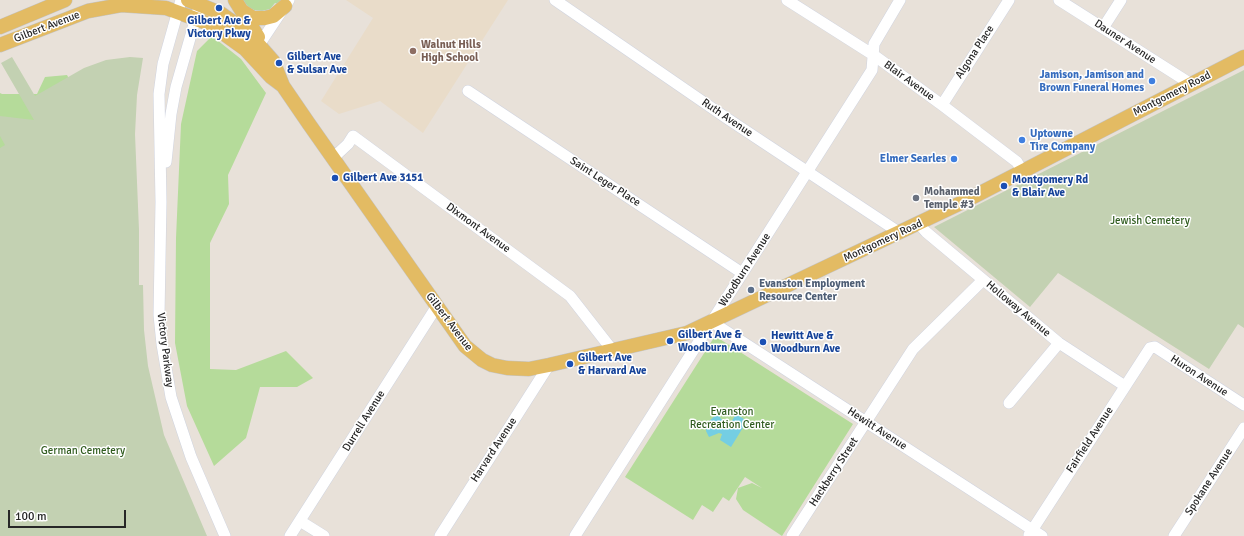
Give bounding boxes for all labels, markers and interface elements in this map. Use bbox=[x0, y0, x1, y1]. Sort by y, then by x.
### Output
marker: Gilbert Ave & Victory Pkwy bbox=[214, 3, 224, 13]
street label: Gilbert Avenue bbox=[12, 8, 82, 46]
place label: Gilbert Ave & Victory Pkwy bbox=[187, 14, 251, 40]
street label: Dauner Avenue bbox=[1092, 17, 1158, 67]
street label: Algona Place bbox=[953, 23, 997, 81]
place label: Walnut Hills High School bbox=[421, 38, 481, 64]
marker: Walnut Hills High School bbox=[408, 46, 418, 56]
place label: Gilbert Ave & Sulsar Ave bbox=[287, 50, 347, 76]
marker: Gilbert Ave & Sulsar Ave bbox=[274, 58, 284, 68]
street label: Blair Avenue bbox=[881, 58, 937, 104]
place label: Jamison, Jamison and Brown Funeral Homes bbox=[1039, 68, 1144, 94]
street label: Montgomery Road bbox=[1131, 69, 1213, 119]
marker: Jamison, Jamison and Brown Funeral Homes bbox=[1147, 76, 1157, 86]
street label: Ruth Avenue bbox=[699, 96, 755, 140]
place label: Uptowne Tire Company bbox=[1030, 127, 1095, 153]
marker: Uptowne Tire Company bbox=[1017, 135, 1027, 145]
place label: Elmer Searles bbox=[880, 152, 946, 166]
street label: Saint Leger Place bbox=[567, 154, 643, 210]
marker: Elmer Searles bbox=[949, 154, 959, 164]
place label: Gilbert Ave 3151 bbox=[343, 171, 423, 185]
marker: Gilbert Ave 3151 bbox=[330, 173, 340, 183]
place label: Montgomery Rd & Blair Ave bbox=[1012, 173, 1088, 199]
marker: Montgomery Rd & Blair Ave bbox=[999, 181, 1009, 191]
place label: Mohammed Temple #3 bbox=[924, 185, 980, 211]
marker: Mohammed Temple #3 bbox=[911, 193, 921, 203]
street label: Dixmont Avenue bbox=[443, 200, 513, 256]
park label: Jewish Cemetery bbox=[1110, 214, 1190, 228]
street label: Montgomery Road bbox=[841, 217, 925, 265]
street label: Woodburn Avenue bbox=[716, 231, 774, 309]
place label: Evanston Employment Resource Center bbox=[759, 277, 865, 303]
street label: Holloway Avenue bbox=[983, 278, 1053, 340]
marker: Evanston Employment Resource Center bbox=[746, 285, 756, 295]
street label: Gilbert Avenue bbox=[423, 290, 475, 354]
street label: Victory Parkway bbox=[154, 312, 176, 388]
place label: Gilbert Ave & Woodburn Ave bbox=[678, 328, 747, 354]
place label: Hewitt Ave & Woodburn Ave bbox=[771, 329, 840, 355]
marker: Gilbert Ave & Woodburn Ave bbox=[665, 336, 675, 346]
marker: Hewitt Ave & Woodburn Ave bbox=[758, 337, 768, 347]
place label: Gilbert Ave & Harvard Ave bbox=[578, 351, 647, 377]
street label: Huron Avenue bbox=[1168, 353, 1230, 399]
marker: Gilbert Ave & Harvard Ave bbox=[565, 359, 575, 369]
street label: Durrell Avenue bbox=[340, 388, 388, 454]
park label: Evanston Recreation Center bbox=[690, 405, 774, 431]
street label: Hewitt Avenue bbox=[845, 405, 909, 453]
street label: Fairfield Avenue bbox=[1064, 405, 1116, 475]
street label: Harvard Avenue bbox=[468, 415, 520, 485]
street label: Hackberry Street bbox=[807, 435, 861, 509]
park label: German Cemetery bbox=[41, 444, 125, 458]
street label: Spokane Avenue bbox=[1182, 446, 1236, 518]
scale bar bbox=[10, 502, 128, 528]
text: 100 m bbox=[15, 509, 47, 524]

